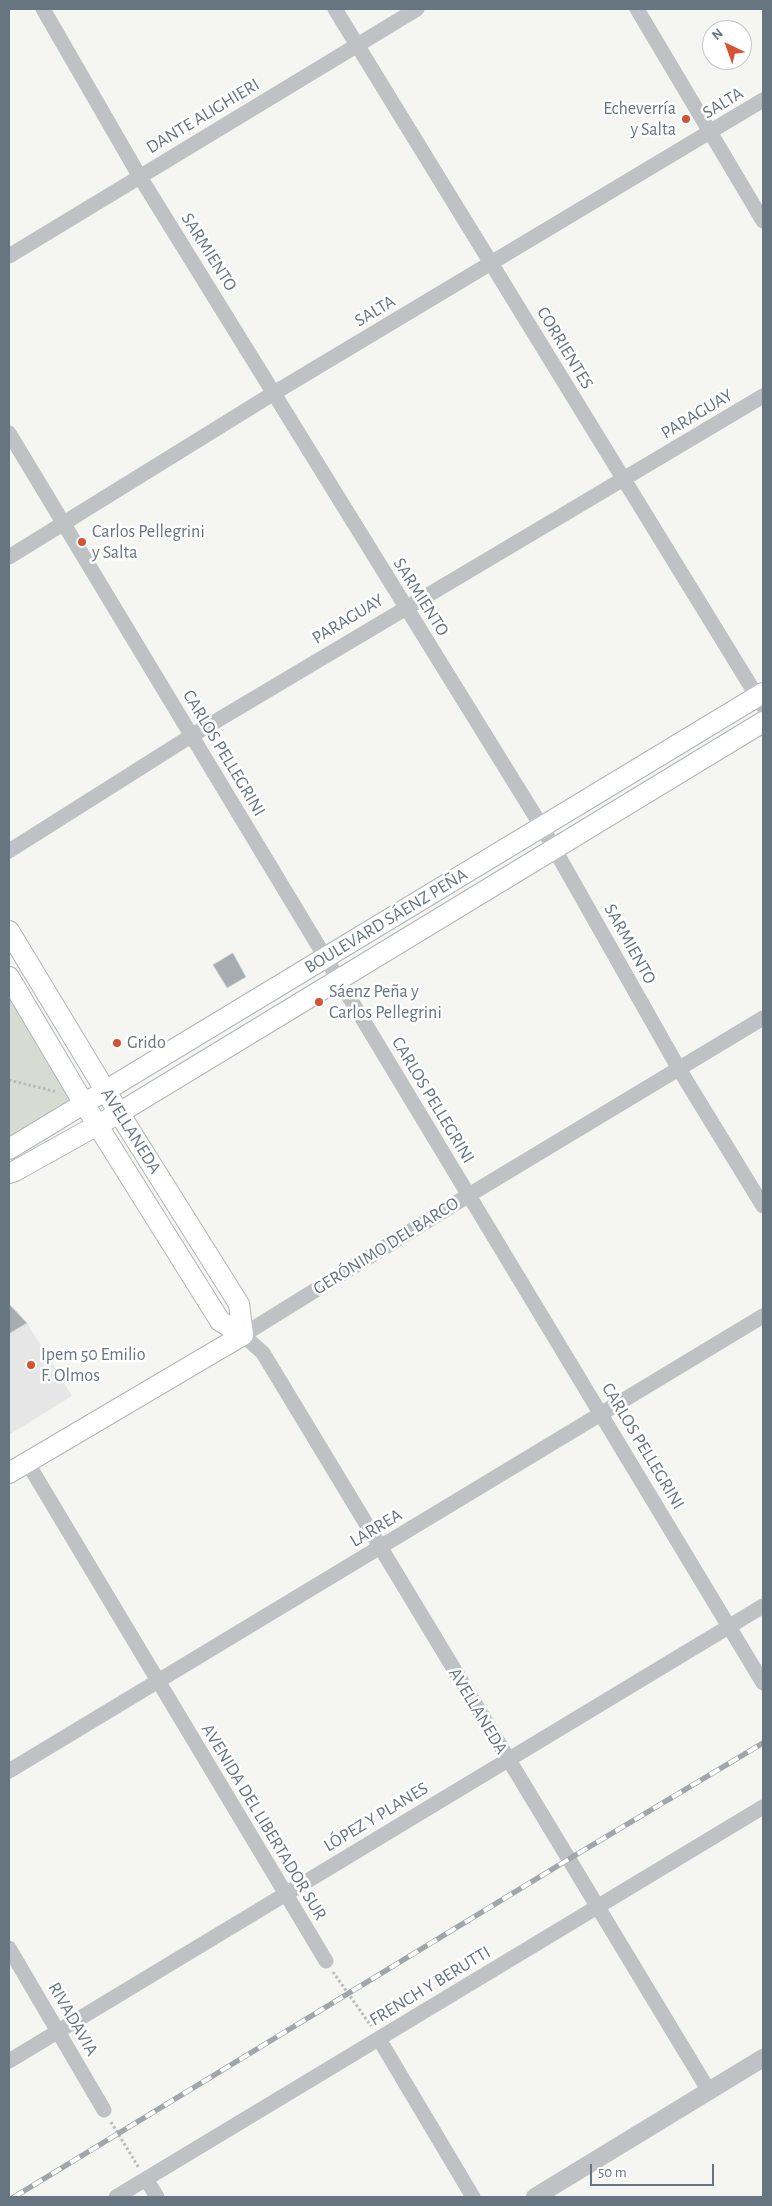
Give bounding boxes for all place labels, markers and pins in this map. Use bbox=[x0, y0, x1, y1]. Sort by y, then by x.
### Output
place label: Echeverría y Salta bbox=[603, 98, 676, 140]
marker: Echeverría y Salta bbox=[680, 113, 692, 125]
place label: Carlos Pellegrini y Salta bbox=[92, 521, 205, 564]
marker: Carlos Pellegrini y Salta bbox=[76, 536, 88, 548]
place label: Sáenz Peña y Carlos Pellegrini bbox=[329, 981, 442, 1024]
marker: Sáenz Peña y Carlos Pellegrini bbox=[313, 996, 325, 1008]
place label: Grido bbox=[127, 1032, 166, 1054]
marker: Grido bbox=[111, 1037, 123, 1049]
place label: Ipem 50 Emilio F. Olmos bbox=[41, 1344, 146, 1386]
marker: Ipem 50 Emilio F. Olmos bbox=[25, 1359, 37, 1371]

